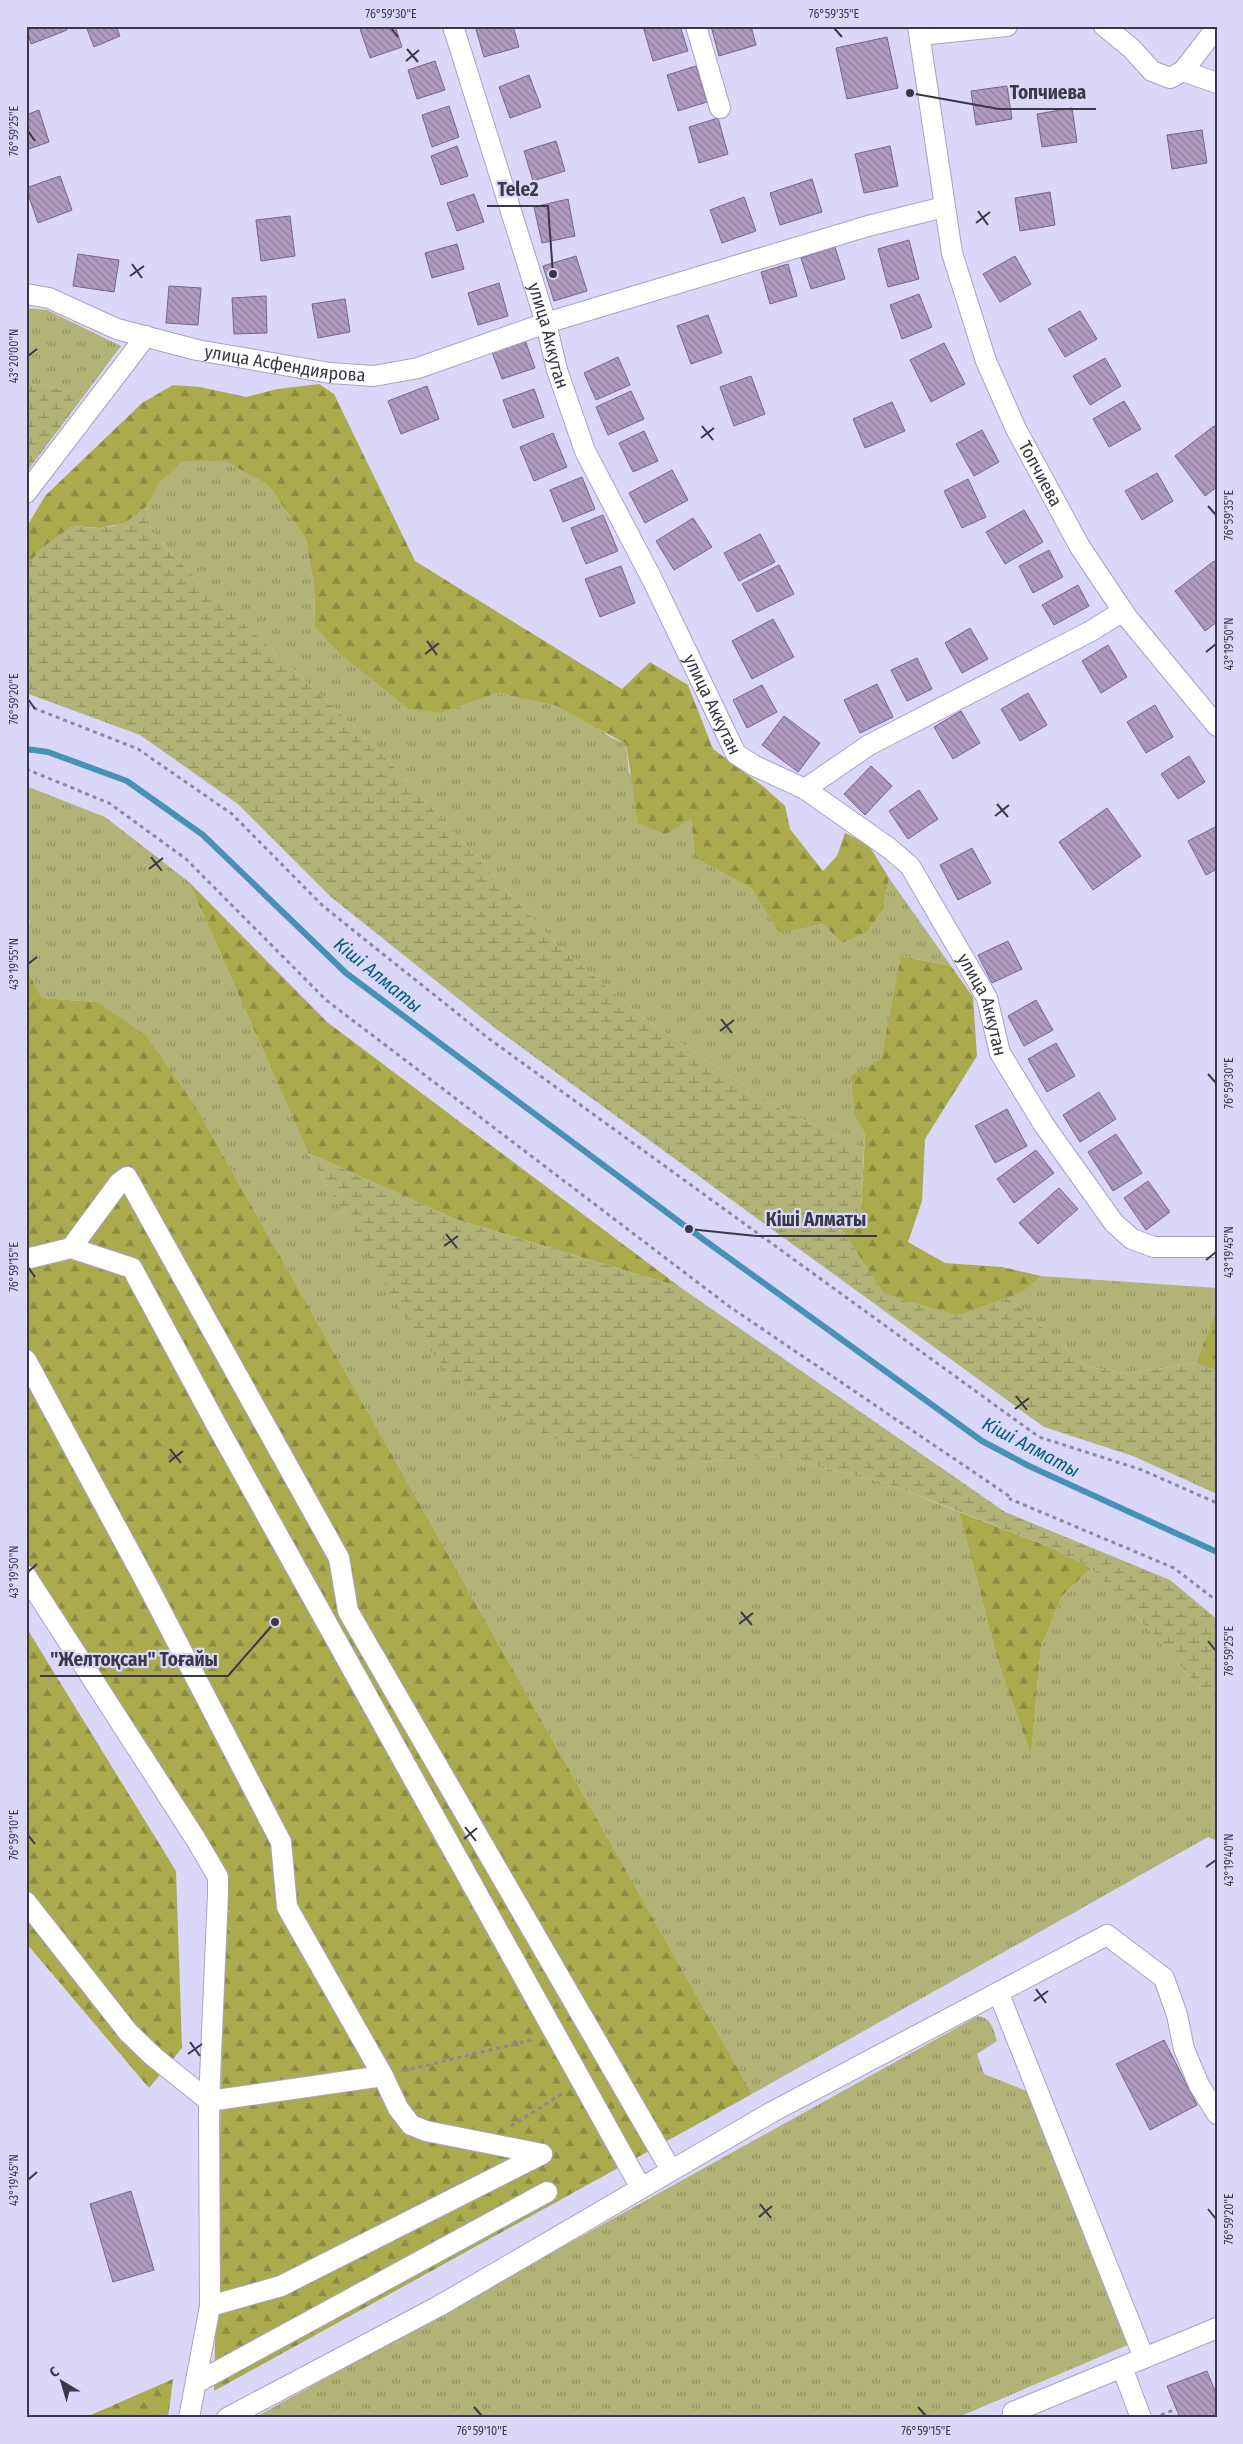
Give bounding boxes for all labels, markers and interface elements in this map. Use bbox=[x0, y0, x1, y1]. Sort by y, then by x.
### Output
text: 76°59'30"E bbox=[365, 7, 417, 21]
text: 76°59'35"E bbox=[809, 7, 860, 21]
callout: Топчиева bbox=[999, 75, 1096, 109]
text: Топчиева bbox=[1010, 81, 1086, 104]
text: 76°59'25"E bbox=[7, 106, 21, 156]
callout: Tele2 bbox=[487, 172, 548, 206]
text: Tele2 bbox=[497, 178, 539, 201]
street label: улица Аккутан bbox=[523, 280, 574, 392]
text: 43°20'00"N bbox=[7, 329, 21, 383]
street label: улица Асфендиярова bbox=[203, 341, 366, 386]
street label: Топчиева bbox=[1014, 437, 1067, 511]
text: 76°59'35"E bbox=[1222, 489, 1236, 540]
text: 43°19'50"N bbox=[1222, 617, 1236, 671]
street label: улица Аккутан bbox=[679, 651, 746, 758]
text: 76°59'20"E bbox=[7, 673, 21, 725]
water label: Кіші Алматы bbox=[329, 932, 427, 1018]
text: 43°19'55"N bbox=[7, 938, 21, 990]
street label: улица Аккутан bbox=[952, 949, 1011, 1058]
text: 76°59'30"E bbox=[1222, 1057, 1236, 1109]
callout: Кіші Алматы bbox=[756, 1202, 877, 1236]
text: Кіші Алматы bbox=[766, 1208, 866, 1231]
text: 43°19'45"N bbox=[1222, 1226, 1236, 1278]
text: 76°59'15"E bbox=[7, 1242, 21, 1292]
water label: Кіші Алматы bbox=[979, 1412, 1083, 1482]
text: 43°19'50"N bbox=[7, 1545, 21, 1599]
text: 76°59'25"E bbox=[1222, 1626, 1236, 1676]
callout: "Желтоқсан" Тоғайы bbox=[40, 1642, 228, 1676]
text: "Желтоқсан" Тоғайы bbox=[50, 1648, 218, 1671]
text: 76°59'10"E bbox=[7, 1809, 21, 1860]
text: 43°19'40"N bbox=[1222, 1834, 1236, 1886]
text: 43°19'45"N bbox=[7, 2154, 21, 2206]
text: 76°59'20"E bbox=[1222, 2193, 1236, 2245]
north arrow bbox=[38, 2356, 88, 2406]
text: С bbox=[46, 2363, 63, 2381]
text: 76°59'10"E bbox=[457, 2424, 508, 2438]
text: 76°59'15"E bbox=[901, 2424, 951, 2438]

